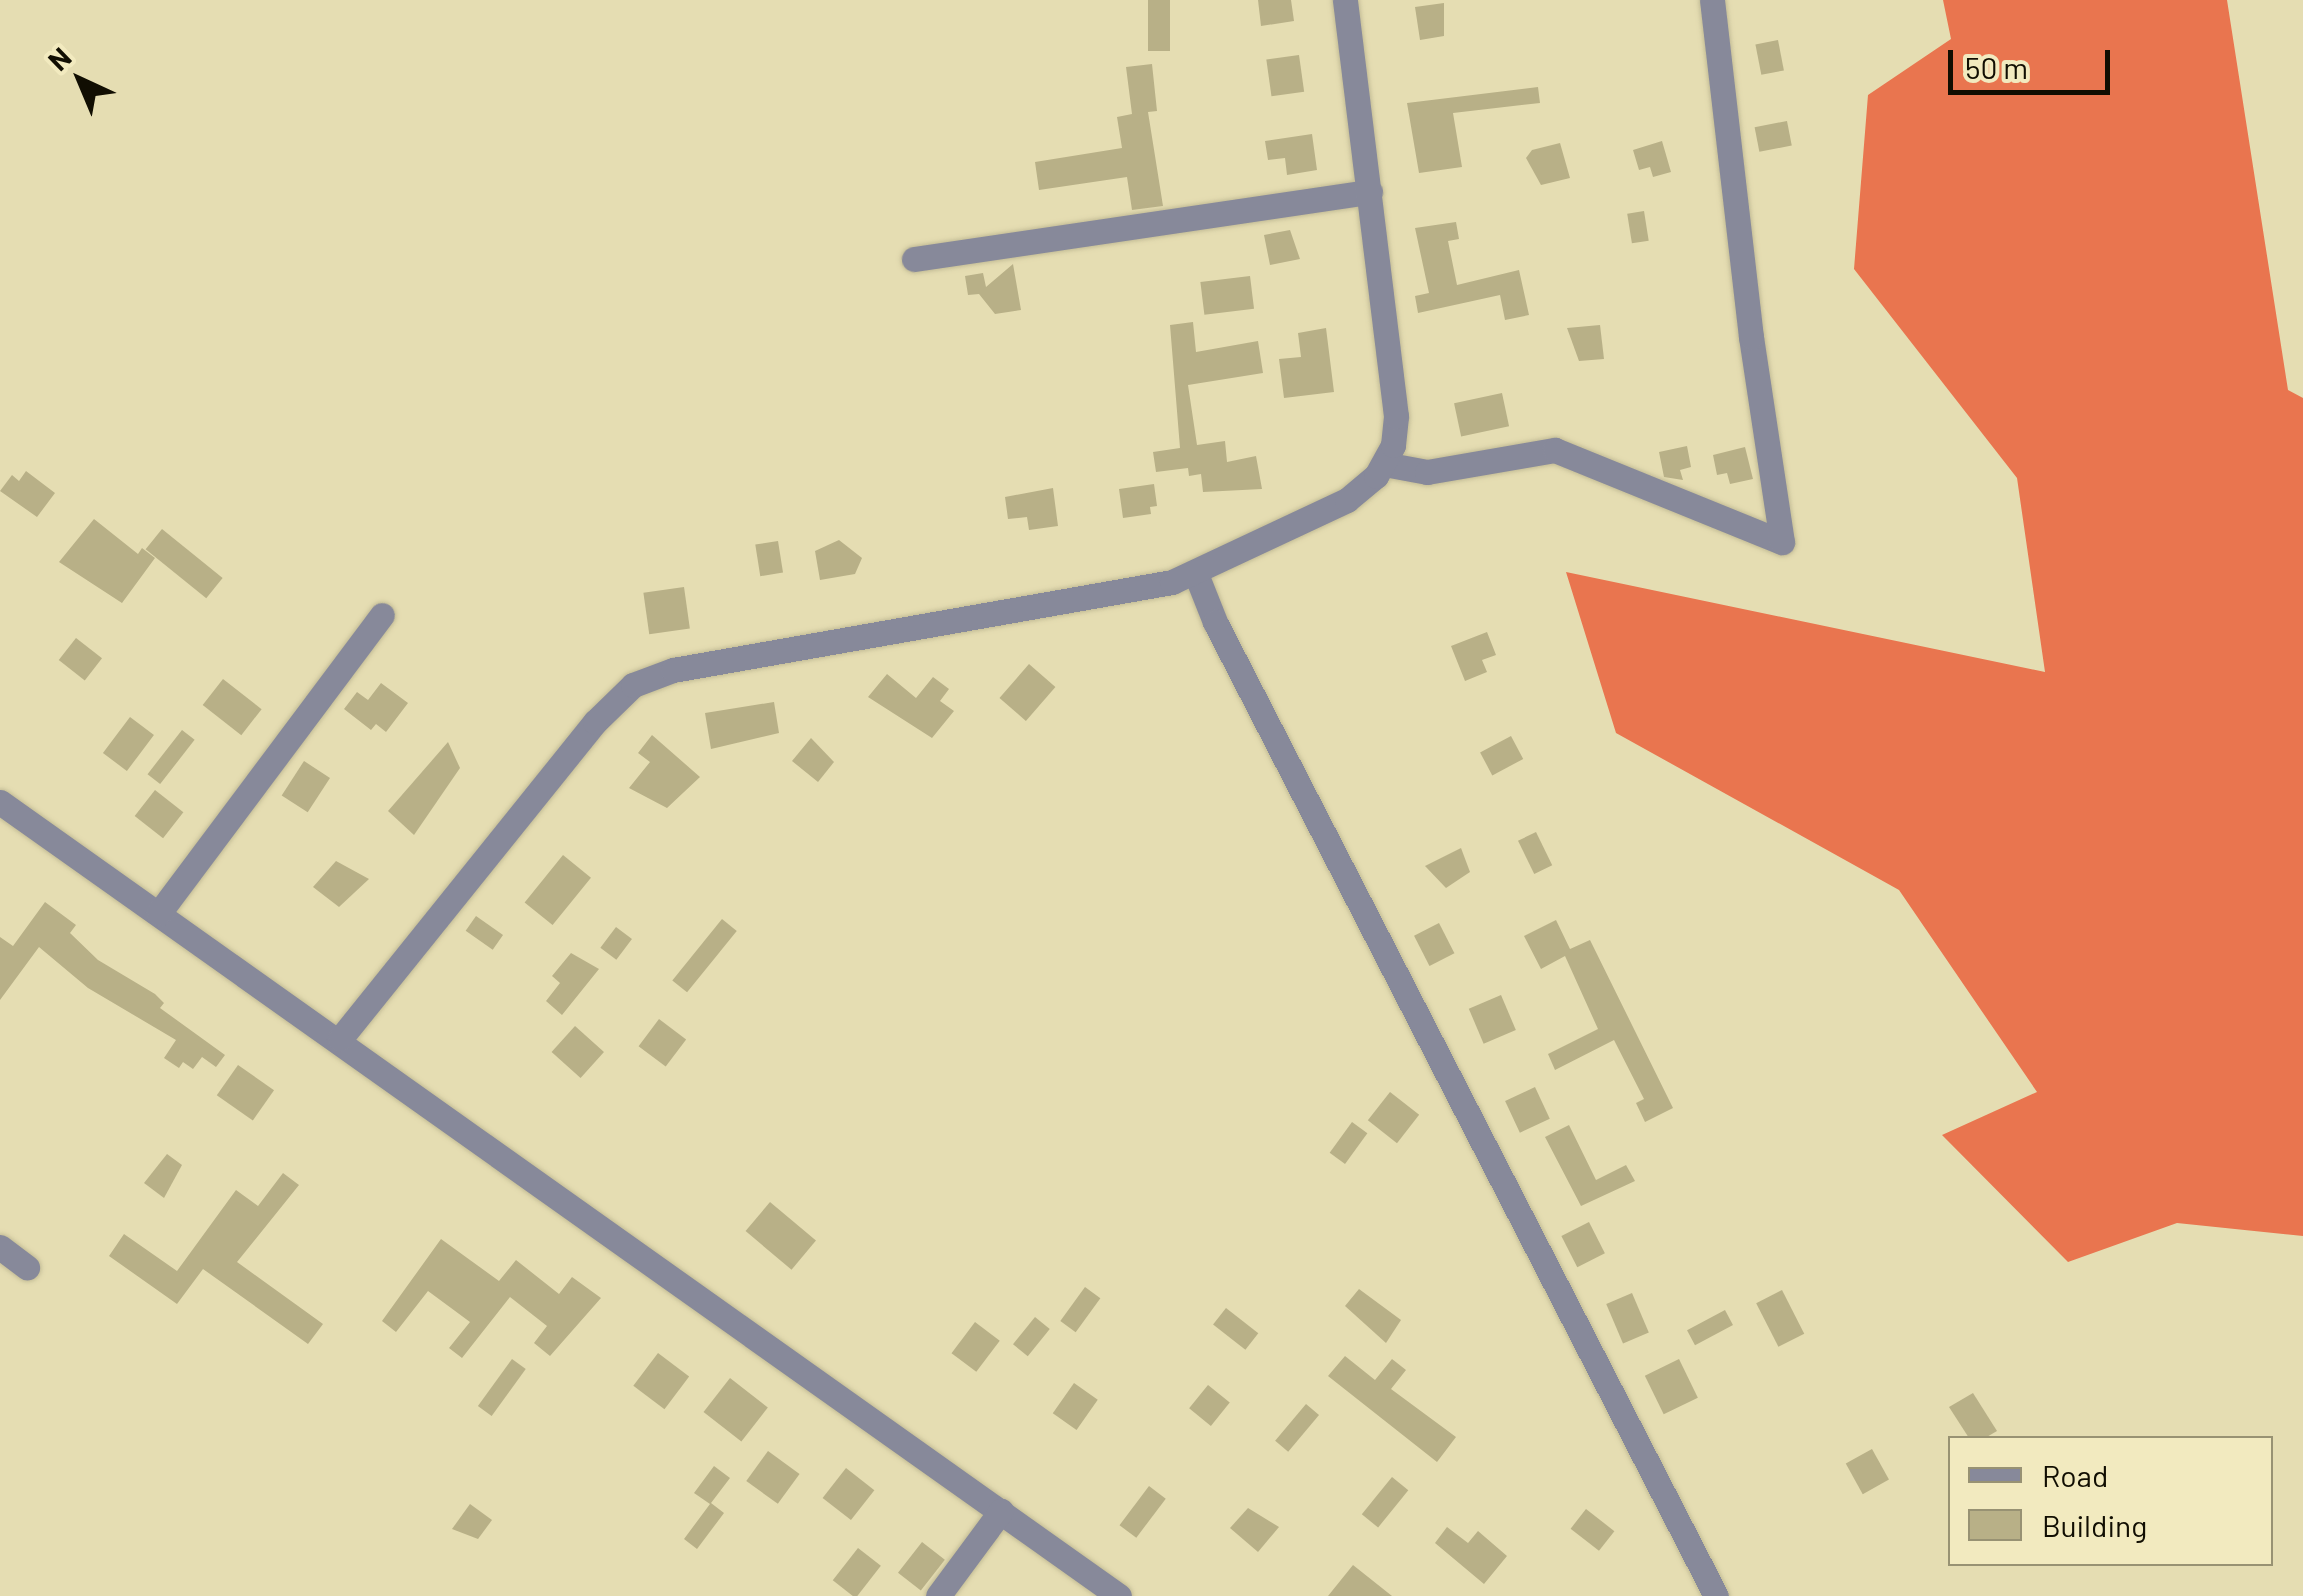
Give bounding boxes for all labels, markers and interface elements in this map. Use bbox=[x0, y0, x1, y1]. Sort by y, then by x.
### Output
north arrow bbox=[30, 30, 130, 130]
scale bar bbox=[1953, 30, 2116, 92]
text: N bbox=[41, 40, 78, 77]
text: 50 m bbox=[1965, 49, 2028, 85]
legend bbox=[1948, 1436, 2273, 1566]
text: Road bbox=[2042, 1457, 2108, 1493]
text: Building bbox=[2042, 1507, 2147, 1543]

